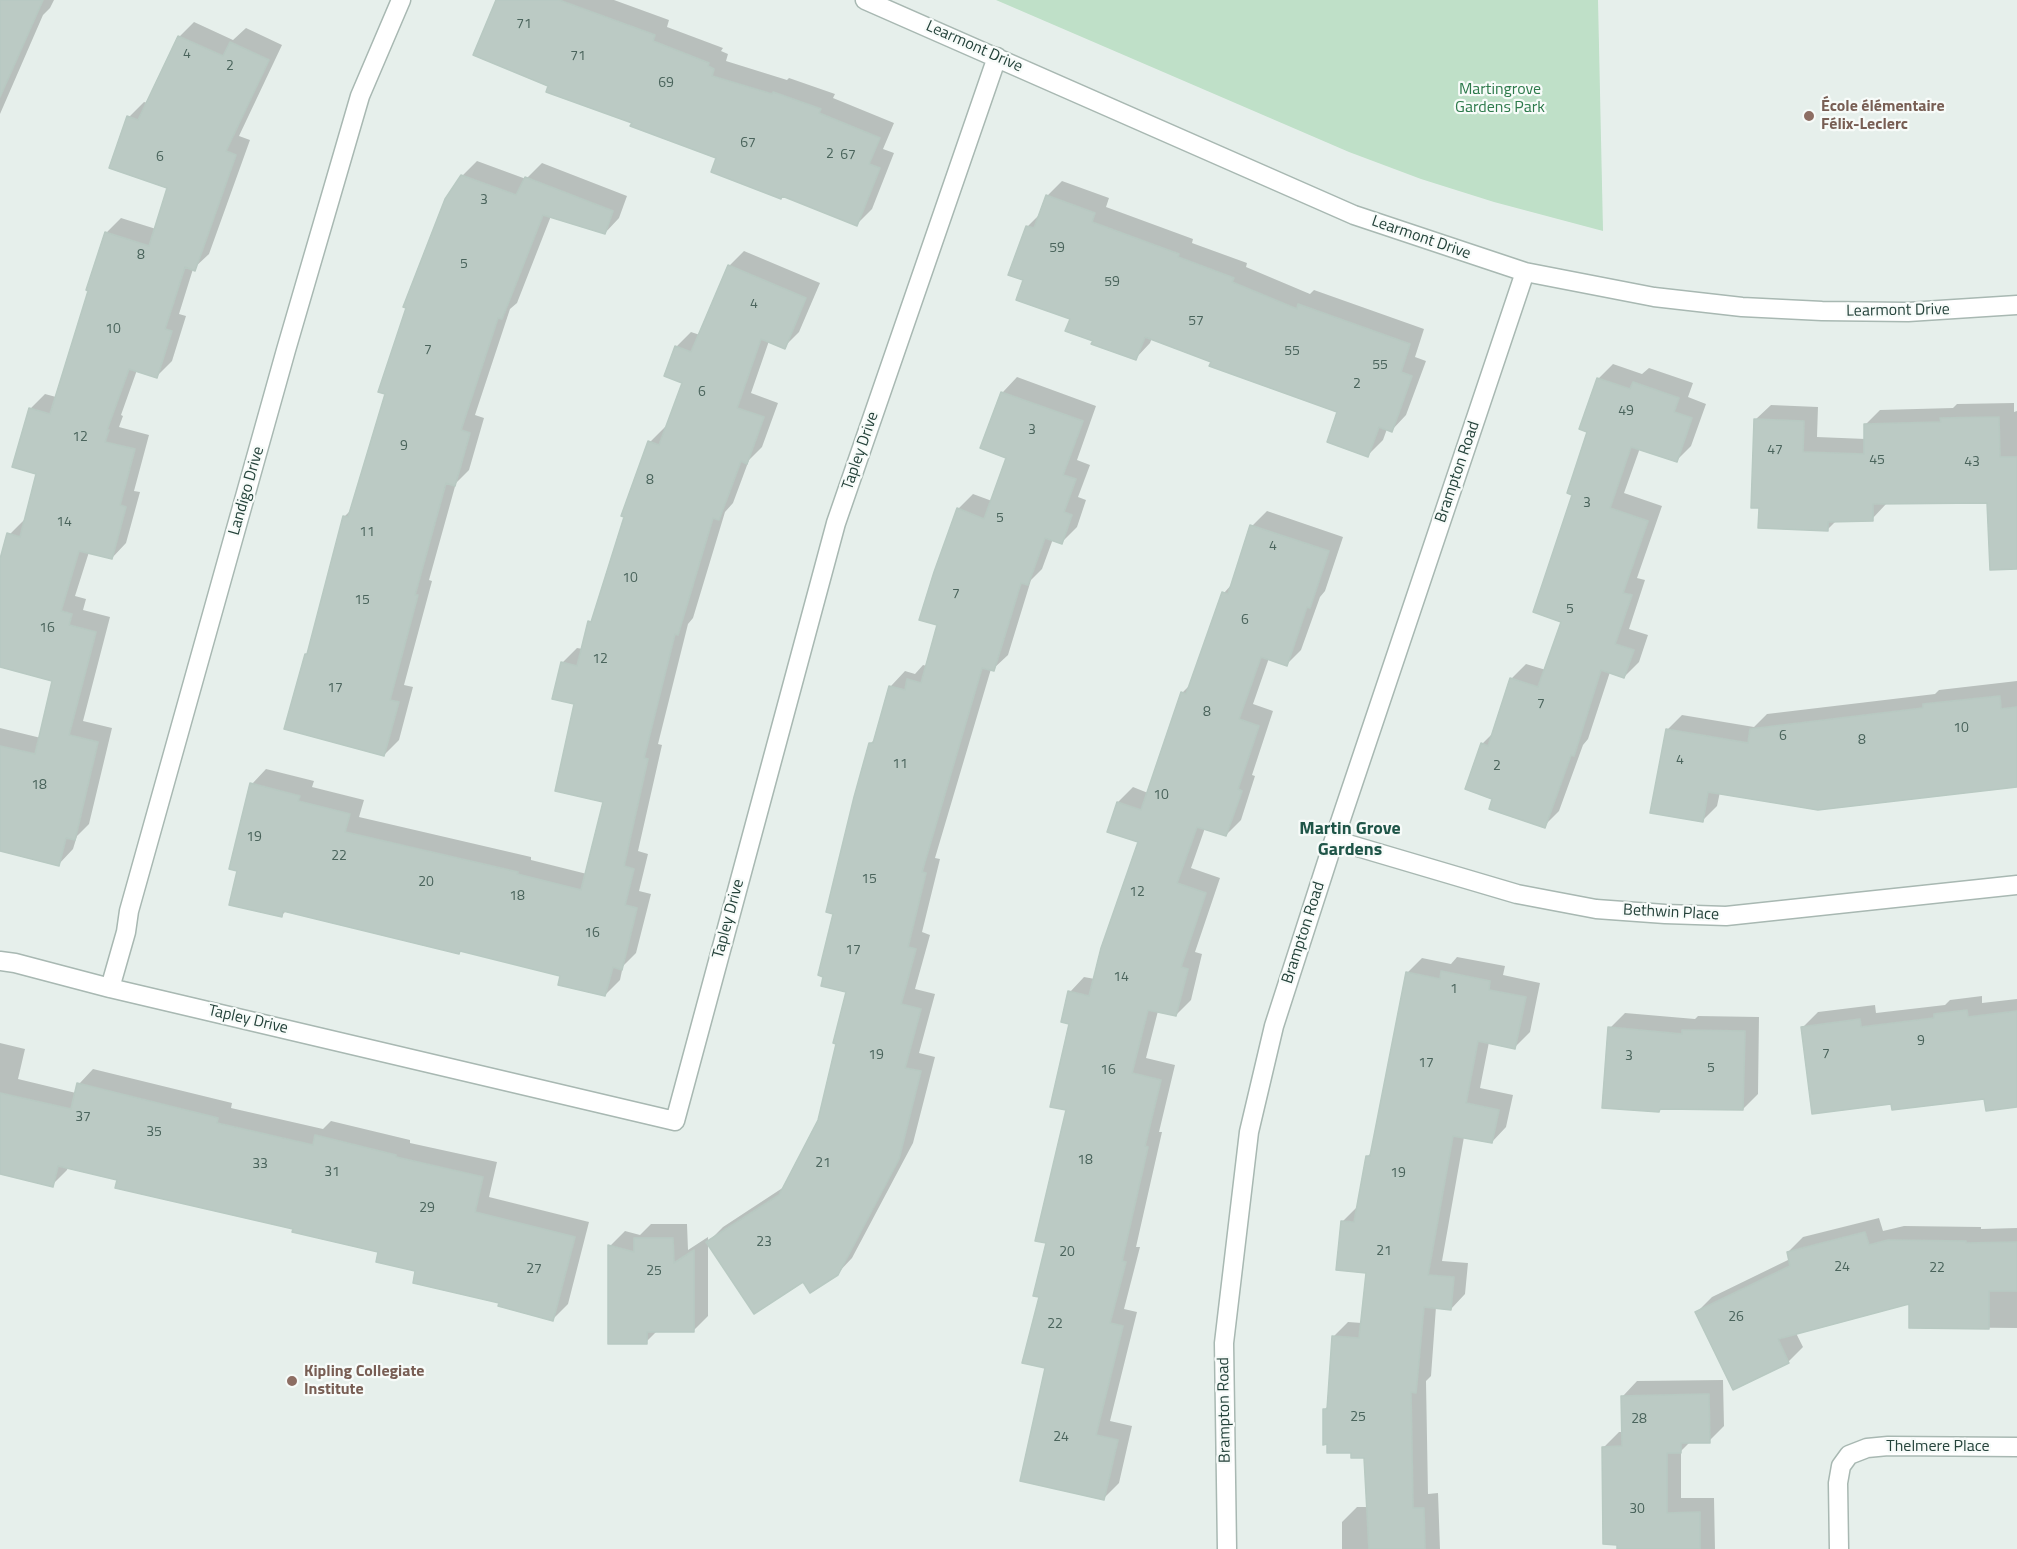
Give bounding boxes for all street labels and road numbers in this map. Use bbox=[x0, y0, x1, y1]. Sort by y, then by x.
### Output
street label: Learmont Drive bbox=[923, 17, 1025, 77]
street label: Learmont Drive bbox=[1369, 212, 1473, 264]
street label: Learmont Drive bbox=[1846, 300, 1950, 322]
street label: Tapley Drive bbox=[839, 409, 883, 493]
street label: Brampton Road bbox=[1432, 419, 1484, 525]
street label: Landigo Drive bbox=[225, 444, 269, 538]
street label: Tapley Drive bbox=[709, 877, 749, 961]
street label: Brampton Road bbox=[1278, 880, 1330, 986]
street label: Bethwin Place bbox=[1623, 901, 1719, 925]
street label: Tapley Drive bbox=[206, 1002, 290, 1038]
street label: Brampton Road bbox=[1214, 1357, 1236, 1463]
street label: Thelmere Place bbox=[1886, 1437, 1990, 1457]

